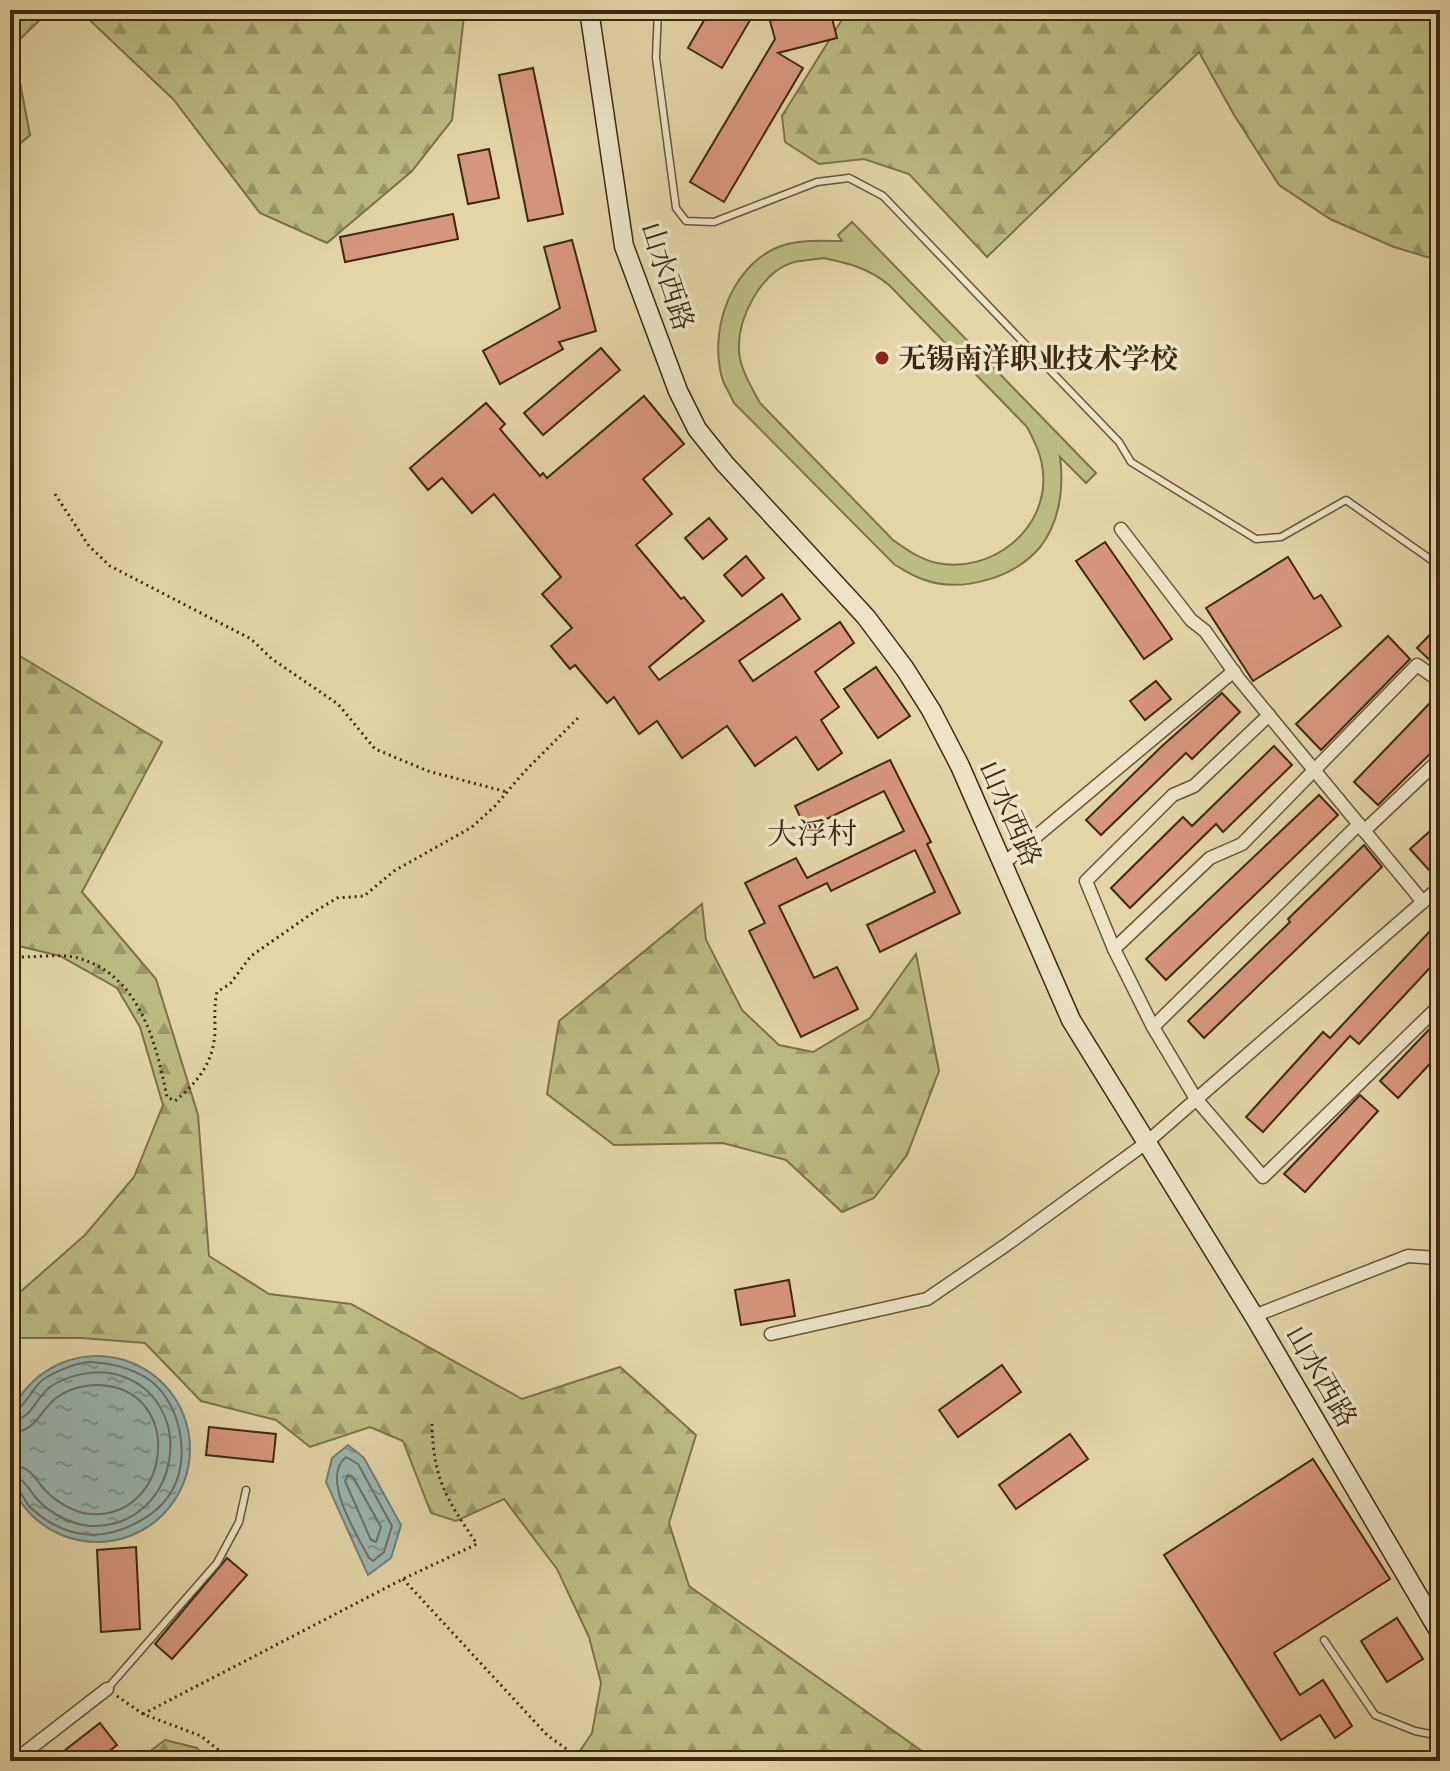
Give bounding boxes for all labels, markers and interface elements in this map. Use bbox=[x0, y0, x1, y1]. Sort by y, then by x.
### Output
street label: 山水西路 bbox=[630, 217, 701, 336]
place label: 无锡南洋职业技术学校 bbox=[898, 341, 1178, 380]
marker: 无锡南洋职业技术学校 bbox=[873, 349, 891, 367]
street label: 山水西路 bbox=[968, 755, 1049, 873]
district label: 大浮村 bbox=[767, 815, 857, 857]
street label: 山水西路 bbox=[1275, 1319, 1365, 1436]

